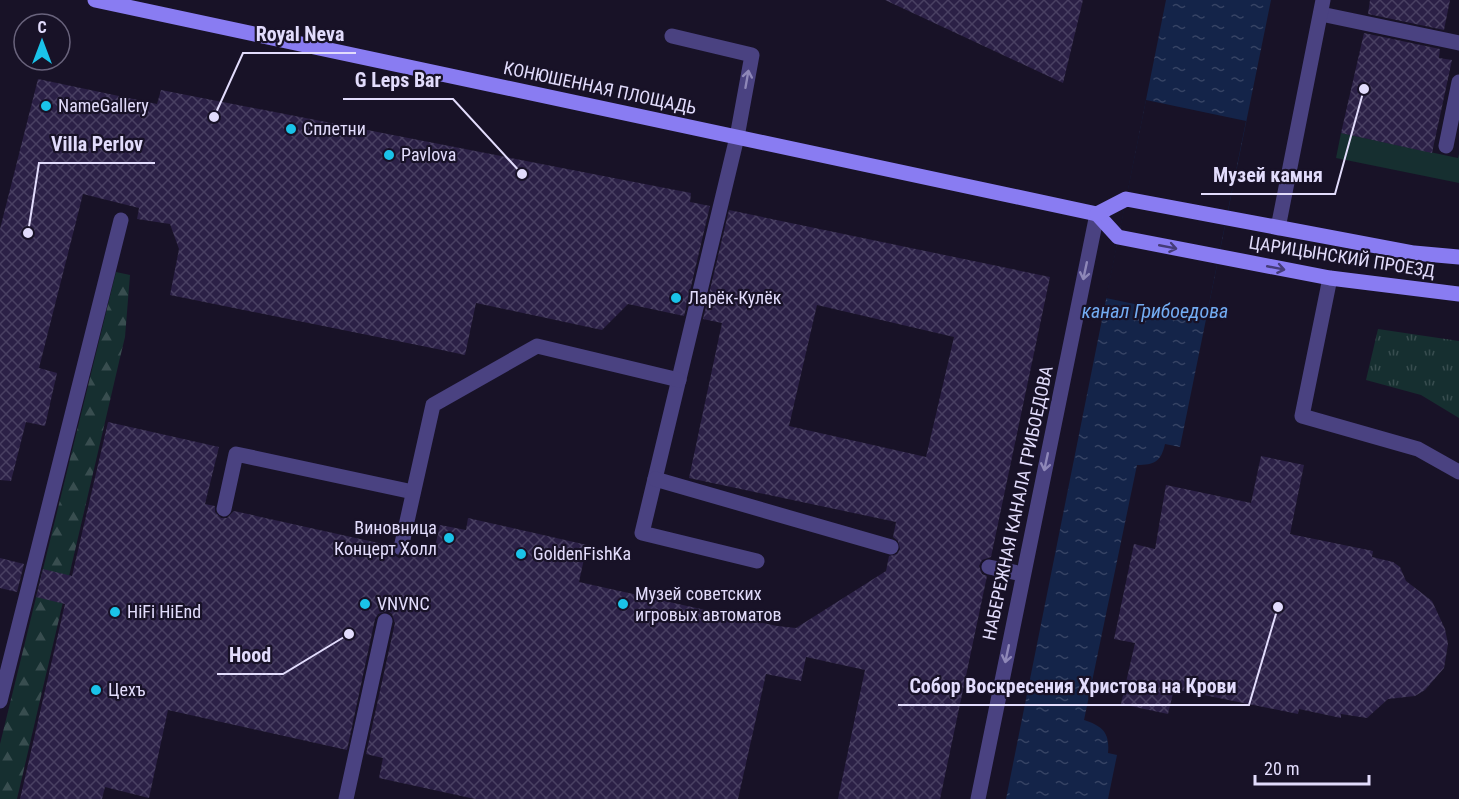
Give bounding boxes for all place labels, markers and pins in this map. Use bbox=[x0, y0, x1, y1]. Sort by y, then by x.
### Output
callout: Royal Neva bbox=[243, 15, 356, 53]
callout: G Leps Bar bbox=[343, 61, 453, 99]
place label: NameGallery bbox=[58, 95, 149, 116]
marker: NameGallery bbox=[39, 99, 53, 113]
place label: Сплетни bbox=[303, 118, 366, 139]
marker: Сплетни bbox=[284, 122, 298, 136]
callout: Villa Perlov bbox=[39, 125, 155, 163]
place label: Pavlova bbox=[401, 144, 456, 165]
marker: Pavlova bbox=[382, 148, 396, 162]
callout: Музей камня bbox=[1201, 156, 1335, 194]
place label: Ларёк-Кулёк bbox=[688, 287, 782, 308]
marker: Ларёк-Кулёк bbox=[669, 291, 683, 305]
place label: Виновница Концерт Холл bbox=[334, 517, 437, 559]
marker: Виновница Концерт Холл bbox=[442, 531, 456, 545]
place label: GoldenFishKa bbox=[533, 543, 631, 564]
marker: GoldenFishKa bbox=[514, 547, 528, 561]
place label: Музей советских игровых автоматов bbox=[635, 583, 782, 625]
place label: VNVNC bbox=[377, 593, 430, 614]
marker: VNVNC bbox=[358, 597, 372, 611]
marker: Музей советских игровых автоматов bbox=[616, 597, 630, 611]
place label: HiFi HiEnd bbox=[127, 601, 201, 622]
marker: HiFi HiEnd bbox=[108, 605, 122, 619]
callout: Hood bbox=[217, 636, 283, 674]
callout: Собор Воскресения Христова на Крови bbox=[898, 667, 1249, 705]
place label: Цехъ bbox=[108, 679, 146, 700]
marker: Цехъ bbox=[89, 683, 103, 697]

